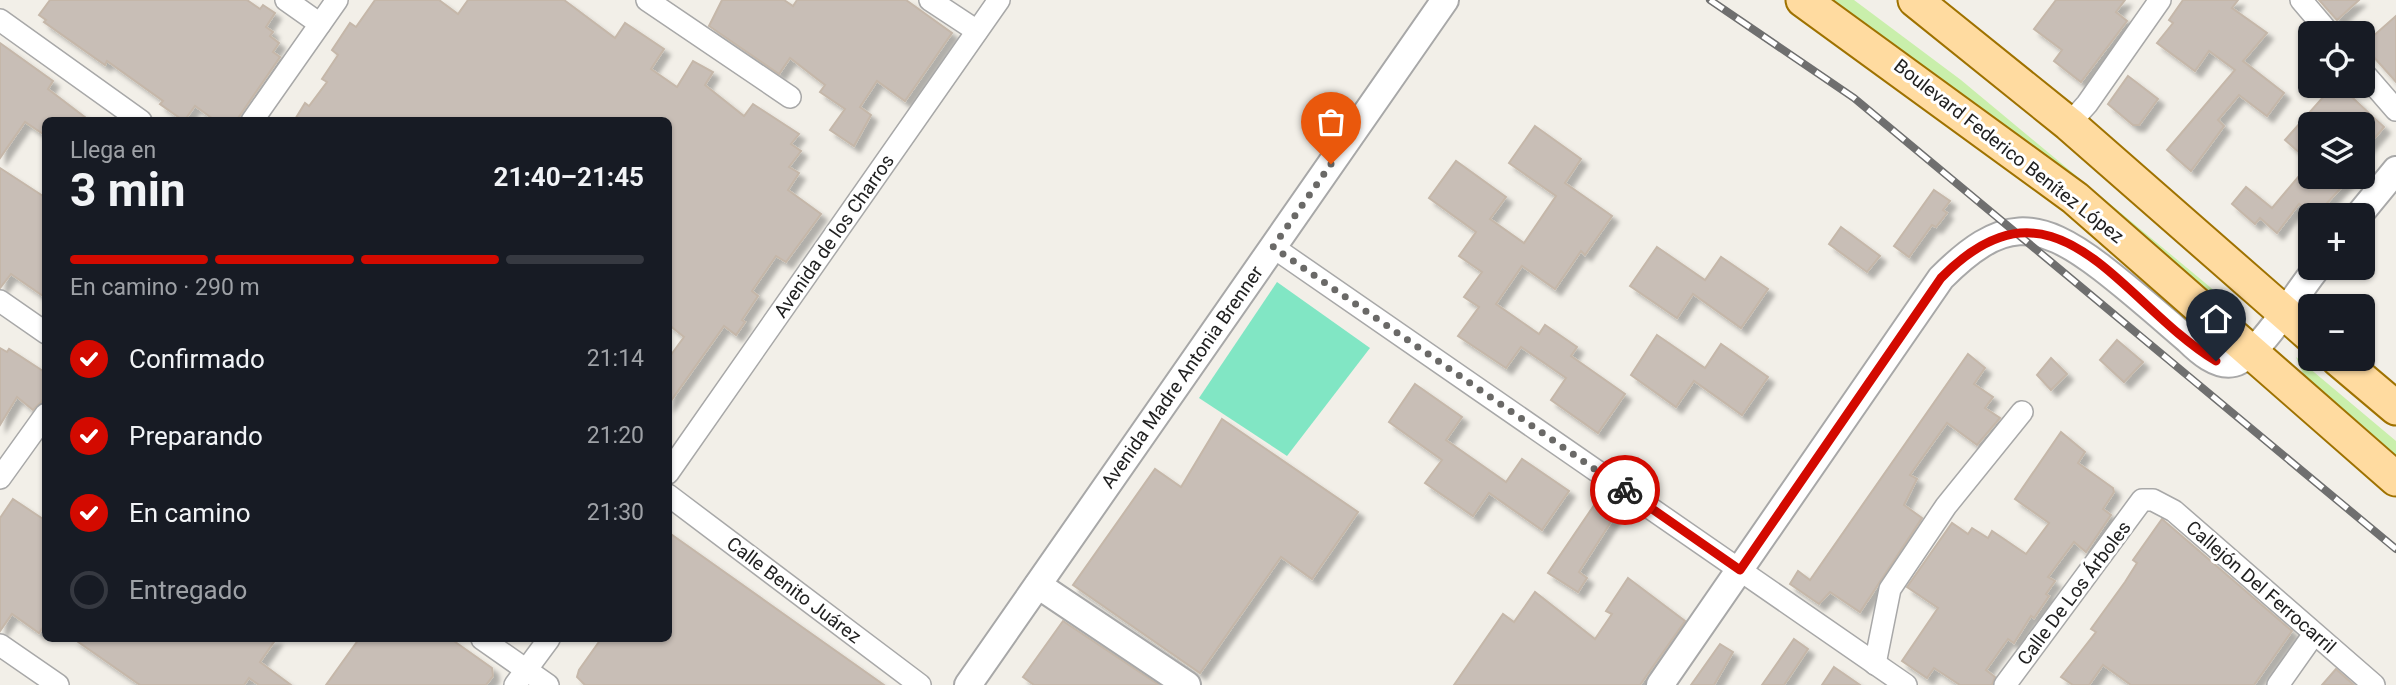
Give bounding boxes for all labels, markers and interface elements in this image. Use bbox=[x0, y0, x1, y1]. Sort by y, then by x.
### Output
map controls bbox=[2298, 21, 2375, 371]
button: locate bbox=[2298, 21, 2375, 98]
street label: Boulevard Federico Benítez López bbox=[1889, 54, 2129, 248]
pin bbox=[1301, 92, 1361, 164]
icon: bag bbox=[1312, 103, 1350, 141]
button: layers bbox=[2298, 112, 2375, 189]
text: Llega en bbox=[70, 137, 156, 164]
street label: Avenida de los Charros bbox=[769, 150, 899, 322]
text: 21:40–21:45 bbox=[494, 162, 644, 192]
text: 3 min bbox=[70, 163, 186, 217]
button: + bbox=[2298, 203, 2375, 280]
street label: Avenida Madre Antonia Brenner bbox=[1096, 261, 1268, 493]
text: En camino · 290 m bbox=[70, 274, 260, 301]
pin bbox=[2186, 289, 2246, 361]
button: − bbox=[2298, 294, 2375, 371]
icon: home bbox=[2197, 300, 2235, 338]
icon: check bbox=[70, 340, 108, 378]
text: Confirmado bbox=[129, 344, 265, 374]
text: 21:14 bbox=[587, 345, 644, 372]
icon: check bbox=[70, 417, 108, 455]
text: Preparando bbox=[129, 421, 263, 451]
text: 21:20 bbox=[587, 422, 644, 449]
courier bbox=[1590, 455, 1660, 525]
icon: bike bbox=[1606, 471, 1644, 509]
icon: check bbox=[70, 494, 108, 532]
text: En camino bbox=[129, 498, 251, 528]
text: 21:30 bbox=[587, 499, 644, 526]
street label: Calle De Los Árboles bbox=[2012, 516, 2136, 670]
street label: Callejón Del Ferrocarril bbox=[2181, 516, 2341, 658]
street label: Calle Benito Juárez bbox=[722, 532, 866, 648]
text: Entregado bbox=[129, 575, 247, 605]

